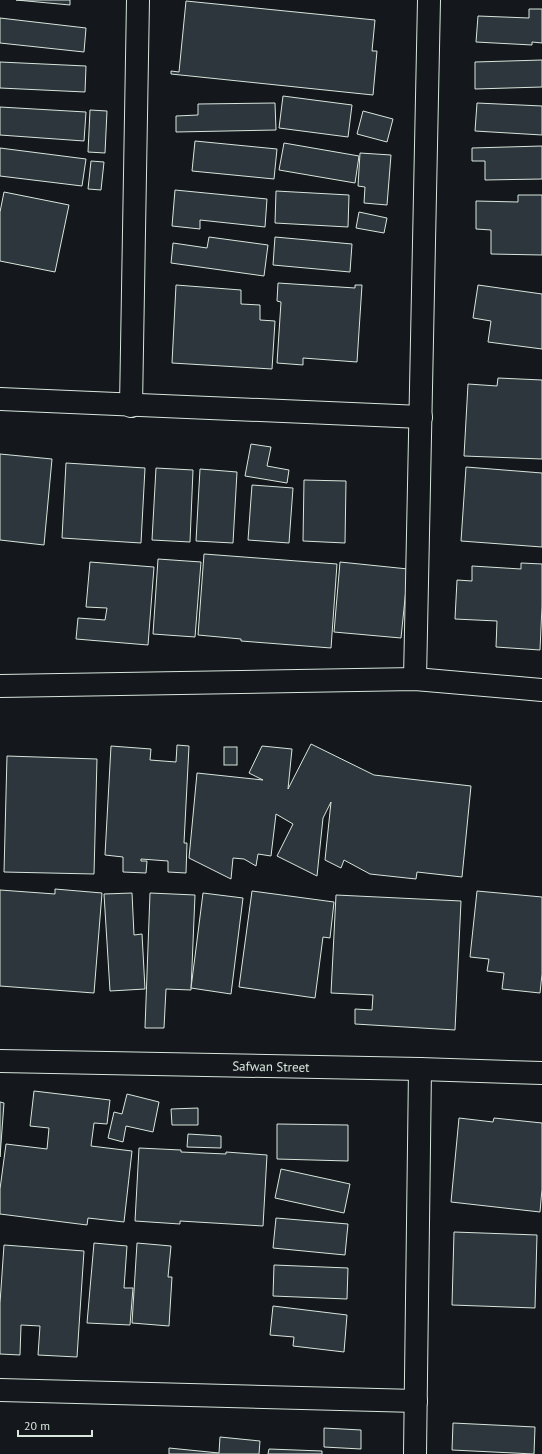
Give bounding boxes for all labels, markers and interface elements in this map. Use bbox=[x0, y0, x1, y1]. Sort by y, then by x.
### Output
street label: Safwan Street bbox=[232, 1057, 310, 1075]
scale bar bbox=[18, 1412, 92, 1438]
text: 20 m bbox=[24, 1418, 50, 1433]

